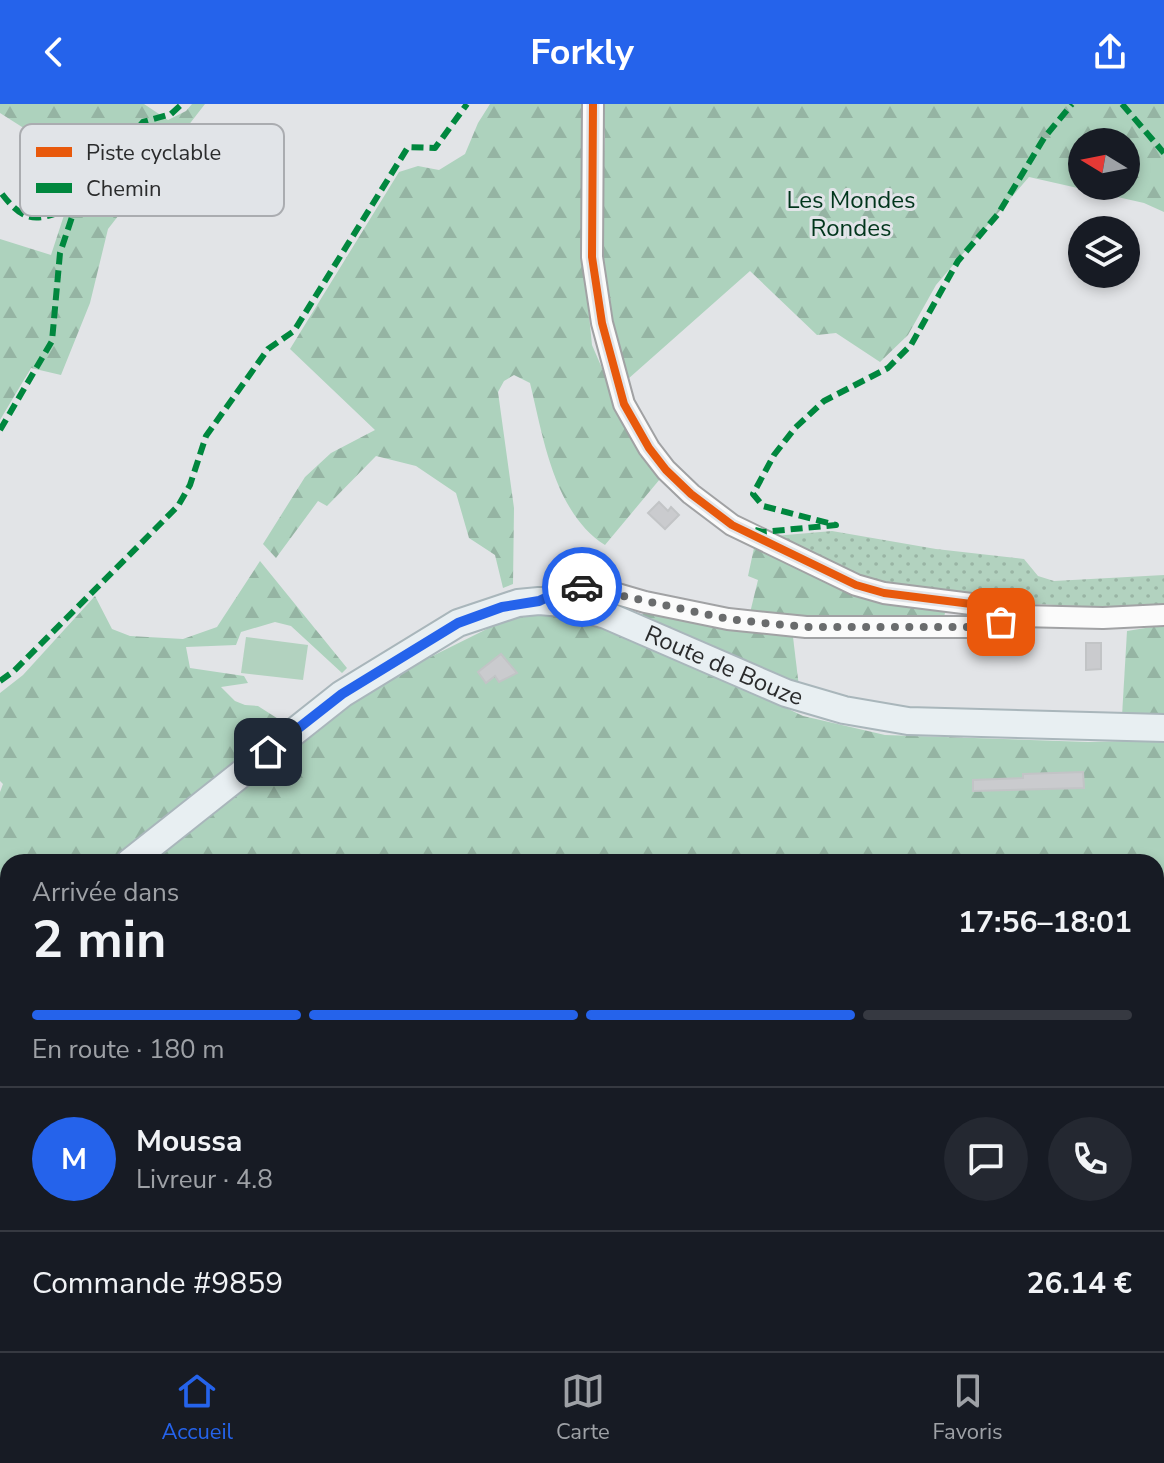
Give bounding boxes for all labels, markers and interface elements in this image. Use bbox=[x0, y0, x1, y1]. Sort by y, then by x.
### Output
text: Forkly bbox=[530, 28, 634, 77]
icon: back bbox=[32, 30, 76, 74]
icon: share bbox=[1088, 30, 1132, 74]
legend bbox=[20, 124, 284, 216]
north arrow bbox=[1068, 128, 1140, 200]
map controls bbox=[1068, 128, 1140, 288]
text: Piste cyclable bbox=[86, 138, 221, 168]
text: Chemin bbox=[86, 174, 161, 204]
park label: Les Mondes Rondes bbox=[786, 184, 916, 244]
button: layers bbox=[1068, 216, 1140, 288]
courier bbox=[542, 547, 622, 627]
icon: car bbox=[560, 565, 604, 609]
pin bbox=[967, 588, 1035, 656]
icon: bag bbox=[979, 600, 1023, 644]
street label: Route de Bouze bbox=[640, 618, 807, 713]
pin bbox=[234, 718, 302, 786]
icon: home bbox=[246, 730, 290, 774]
text: Arrivée dans bbox=[32, 875, 179, 910]
text: 17:56–18:01 bbox=[958, 902, 1132, 943]
text: 2 min bbox=[32, 904, 167, 975]
text: En route · 180 m bbox=[32, 1032, 225, 1067]
button: chat bbox=[944, 1117, 1028, 1201]
button: phone bbox=[1048, 1117, 1132, 1201]
text: Moussa bbox=[136, 1121, 242, 1162]
text: M bbox=[61, 1139, 87, 1180]
text: Livreur · 4.8 bbox=[136, 1162, 273, 1197]
text: Commande #9859 bbox=[32, 1263, 283, 1304]
text: 26.14 € bbox=[1026, 1263, 1132, 1304]
tab: Accueil bbox=[161, 1369, 233, 1447]
tab: Carte bbox=[556, 1369, 610, 1447]
tab: Favoris bbox=[932, 1369, 1003, 1447]

